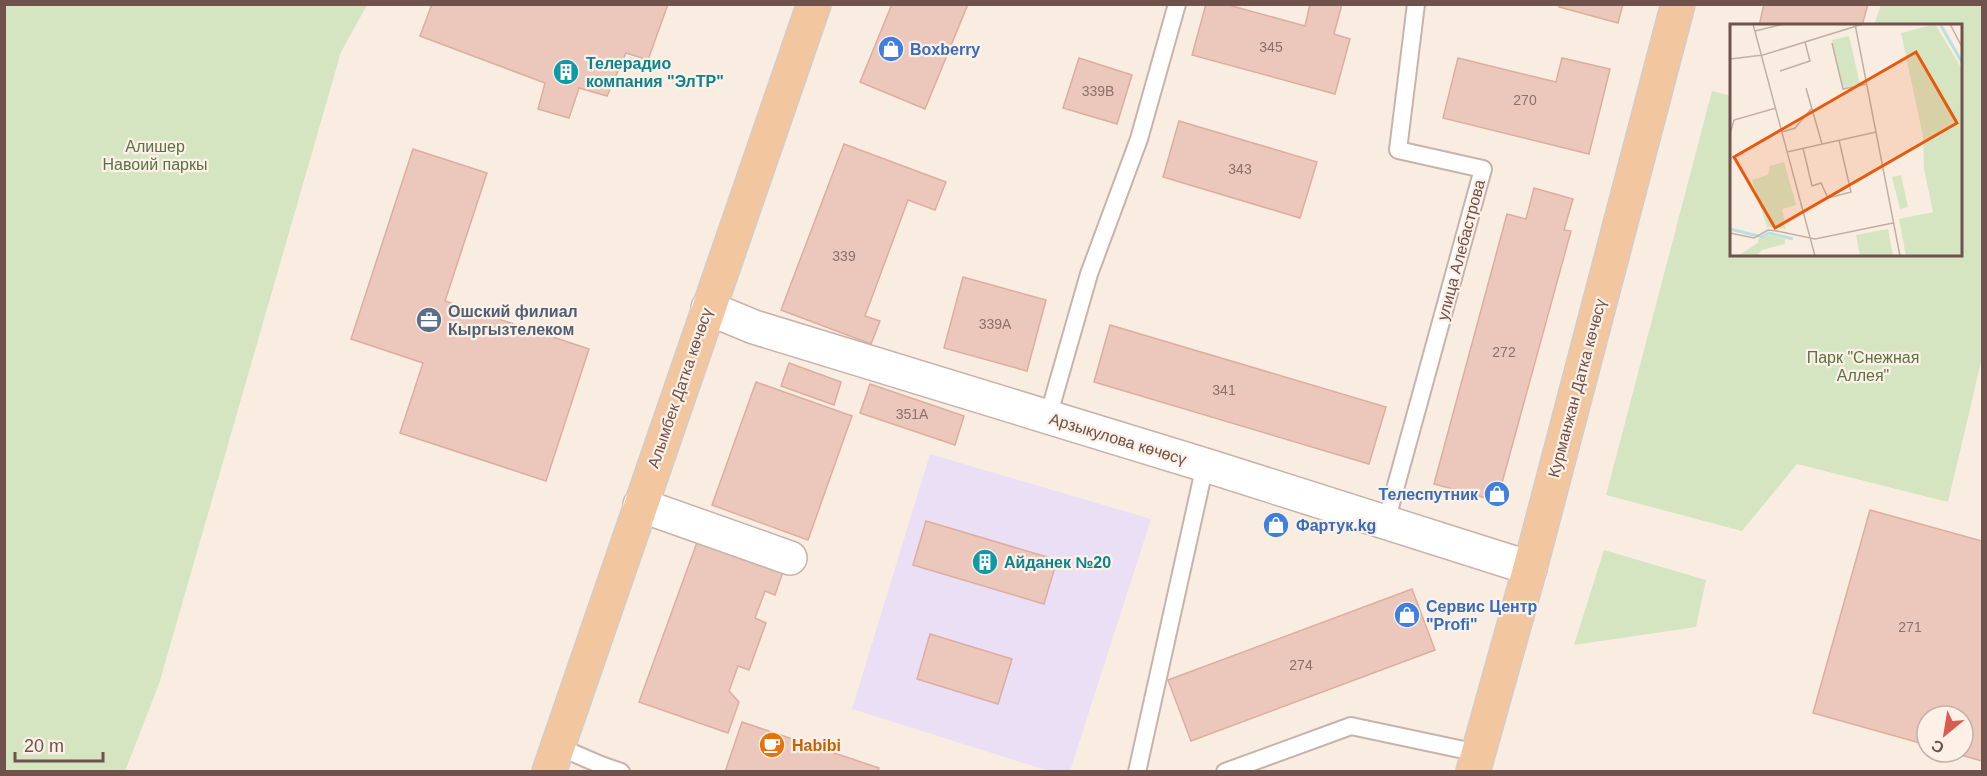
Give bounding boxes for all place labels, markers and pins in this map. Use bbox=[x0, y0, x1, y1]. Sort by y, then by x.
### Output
shop icon: Boxberry bbox=[876, 34, 906, 64]
place label: Boxberry bbox=[910, 41, 980, 58]
place label: Телерадио компания "ЭлТР" bbox=[586, 55, 724, 90]
building icon: Телерадио компания "ЭлТР" bbox=[551, 57, 581, 87]
place label: Ошский филиал Кыргызтелеком bbox=[448, 303, 578, 338]
office icon: Ошский филиал Кыргызтелеком bbox=[414, 305, 444, 335]
shop icon: Телеспутник bbox=[1482, 479, 1512, 509]
place label: Телеспутник bbox=[1378, 486, 1479, 503]
shop icon: Фартук.kg bbox=[1261, 510, 1291, 540]
place label: Фартук.kg bbox=[1296, 517, 1376, 534]
building icon: Айданек №20 bbox=[970, 547, 1000, 577]
place label: Айданек №20 bbox=[1004, 554, 1111, 571]
place label: Сервис Центр "Profi" bbox=[1426, 598, 1538, 633]
shop icon: Сервис Центр "Profi" bbox=[1392, 600, 1422, 630]
cafe icon: Habibi bbox=[757, 730, 787, 760]
place label: Habibi bbox=[792, 737, 841, 754]

